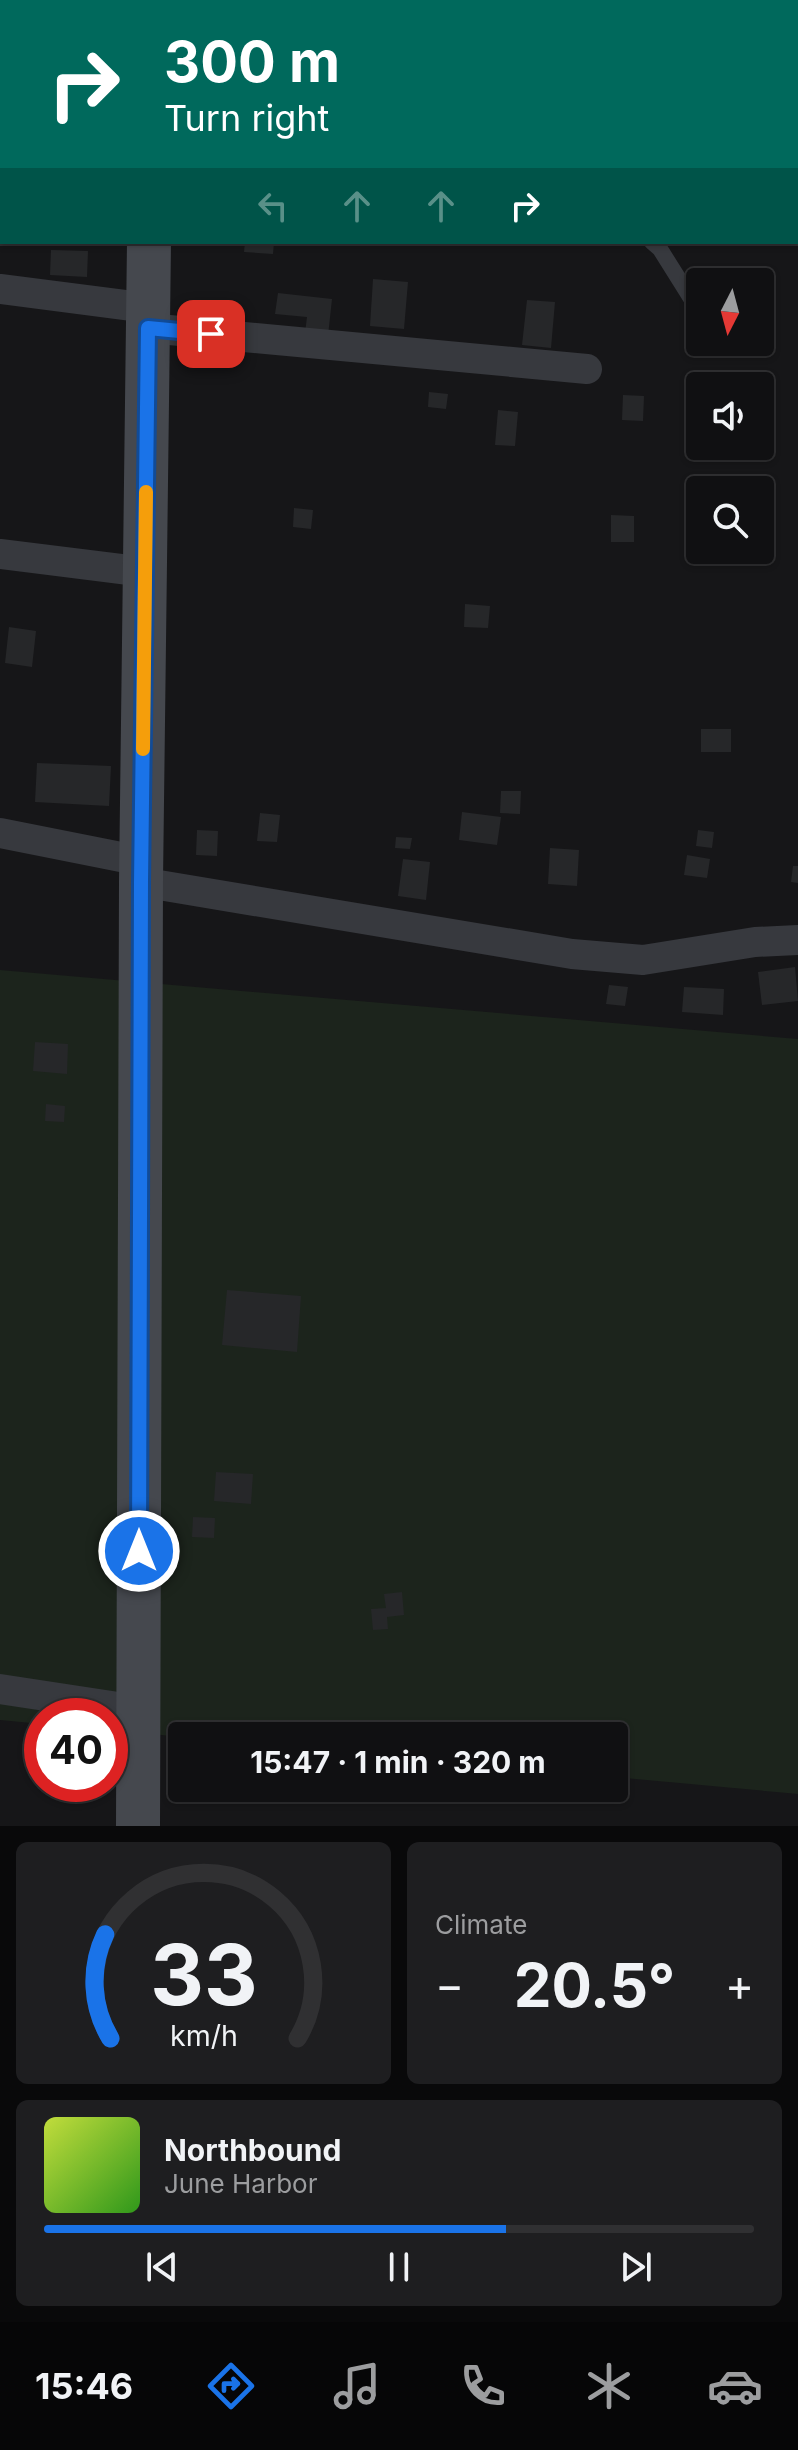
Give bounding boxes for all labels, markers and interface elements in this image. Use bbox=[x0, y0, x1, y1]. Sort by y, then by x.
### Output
text: 300 m bbox=[164, 28, 340, 96]
icon: right bbox=[32, 32, 136, 136]
text: Turn right bbox=[164, 96, 329, 140]
icon: left bbox=[251, 184, 295, 228]
icon: ahead bbox=[335, 184, 379, 228]
icon: ahead bbox=[419, 184, 463, 228]
icon: right bbox=[503, 184, 547, 228]
north arrow bbox=[686, 268, 774, 356]
map controls bbox=[686, 268, 774, 564]
pin bbox=[177, 300, 245, 368]
icon: arrive bbox=[189, 312, 233, 356]
button: sound bbox=[686, 372, 774, 460]
button: search bbox=[686, 476, 774, 564]
position arrow bbox=[97, 1509, 181, 1593]
speed limit sign: 40 bbox=[24, 1698, 128, 1802]
text: 15:47 · 1 min · 320 m bbox=[250, 1744, 546, 1780]
text: Climate bbox=[435, 1909, 527, 1940]
text: 33 bbox=[150, 1924, 257, 2025]
text: 20.5° bbox=[514, 1949, 675, 2021]
text: − bbox=[435, 1958, 464, 2012]
text: + bbox=[725, 1958, 754, 2012]
text: km/h bbox=[170, 2018, 237, 2053]
text: Northbound bbox=[164, 2132, 341, 2168]
text: June Harbor bbox=[164, 2168, 317, 2199]
icon: previous bbox=[140, 2245, 184, 2289]
icon: pause bbox=[377, 2245, 421, 2289]
icon: next bbox=[614, 2245, 658, 2289]
icon: directions bbox=[203, 2358, 259, 2414]
icon: music bbox=[329, 2358, 385, 2414]
icon: phone bbox=[455, 2358, 511, 2414]
icon: climate bbox=[581, 2358, 637, 2414]
icon: car bbox=[707, 2358, 763, 2414]
text: 15:46 bbox=[35, 2364, 133, 2408]

